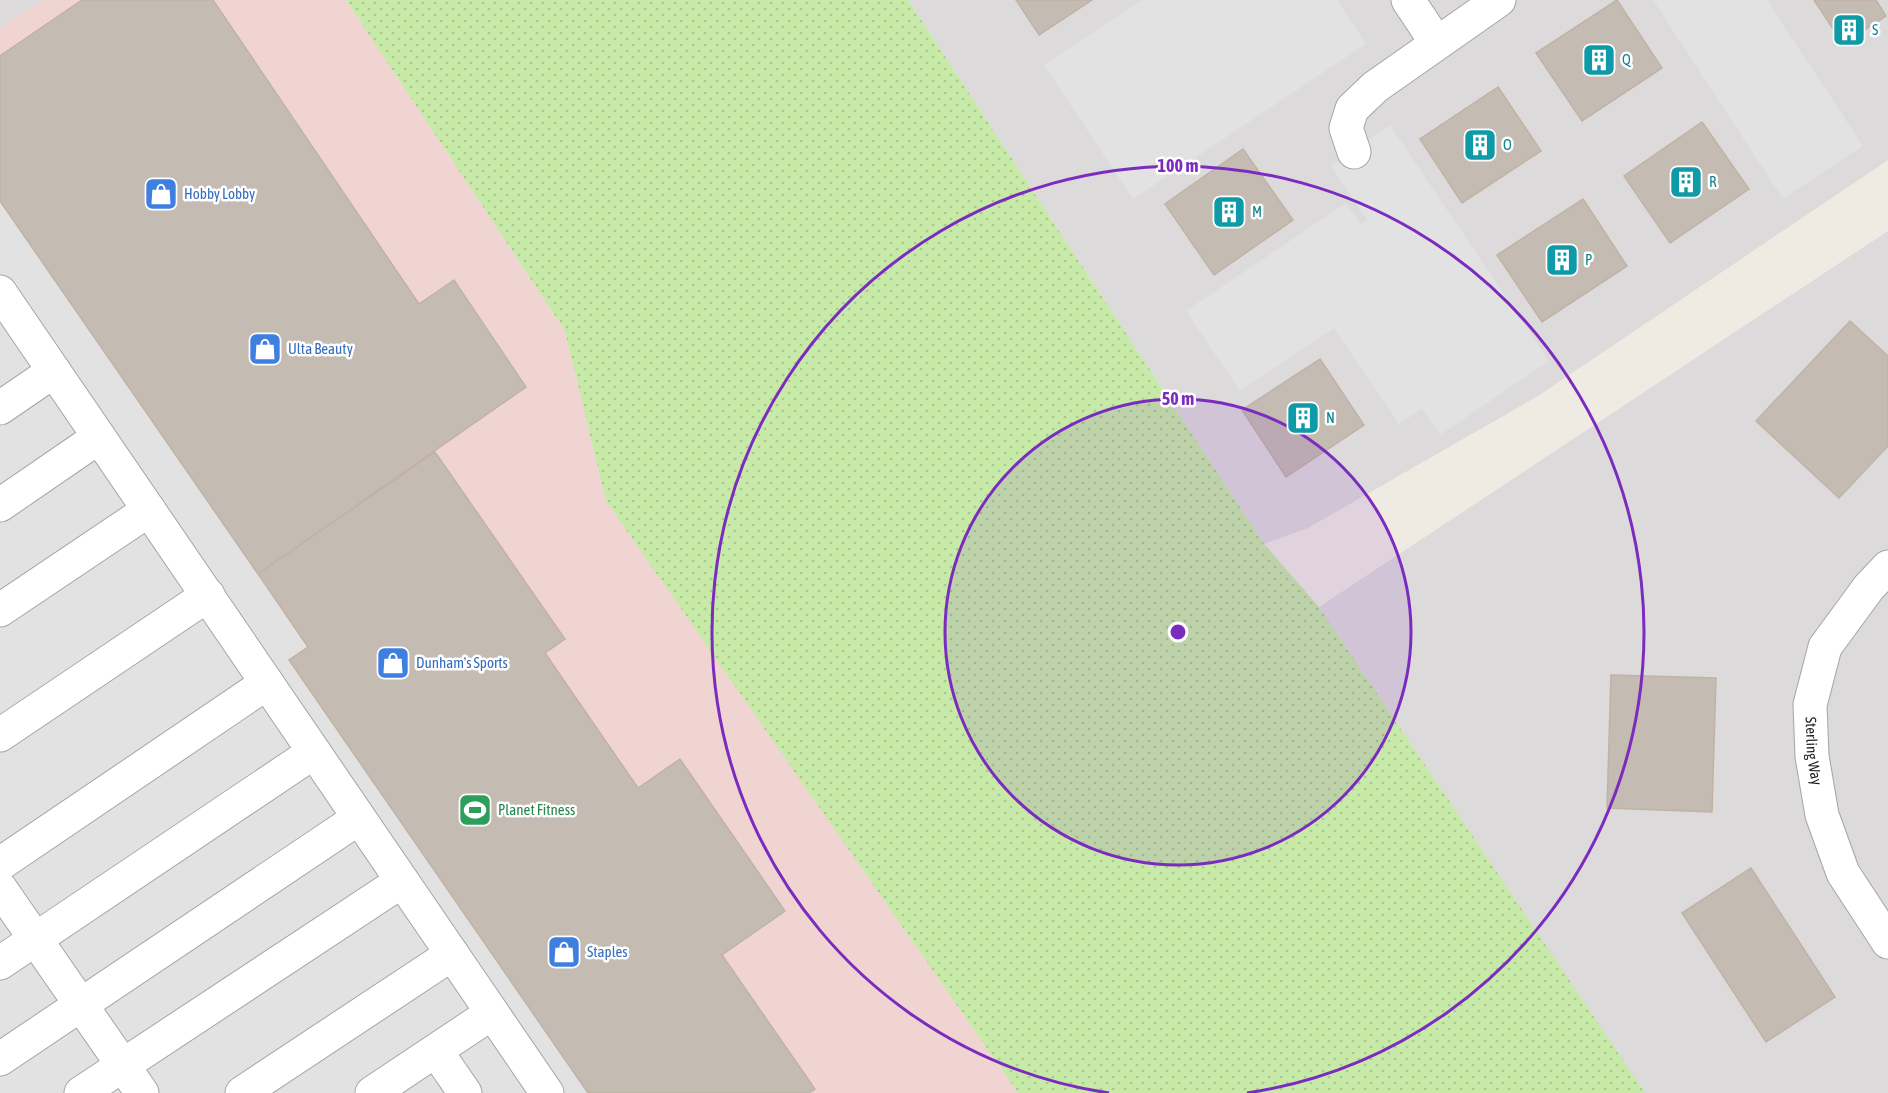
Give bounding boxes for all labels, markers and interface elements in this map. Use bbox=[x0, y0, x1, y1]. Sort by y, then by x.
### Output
building icon: S bbox=[1831, 12, 1867, 48]
place label: S bbox=[1872, 21, 1878, 38]
building icon: Q bbox=[1581, 42, 1617, 78]
place label: Q bbox=[1622, 51, 1631, 68]
building icon: O bbox=[1462, 127, 1498, 163]
place label: O bbox=[1503, 136, 1512, 153]
text: 100 m bbox=[1158, 155, 1198, 176]
building icon: R bbox=[1668, 164, 1704, 200]
place label: R bbox=[1709, 173, 1717, 190]
shop icon: Hobby Lobby bbox=[143, 176, 179, 212]
place label: Hobby Lobby bbox=[184, 185, 255, 202]
building icon: M bbox=[1211, 194, 1247, 230]
place label: M bbox=[1252, 203, 1262, 220]
building icon: P bbox=[1544, 242, 1580, 278]
place label: P bbox=[1585, 251, 1592, 268]
shop icon: Ulta Beauty bbox=[247, 331, 283, 367]
place label: Ulta Beauty bbox=[288, 340, 353, 357]
text: 50 m bbox=[1162, 388, 1194, 409]
building icon: N bbox=[1285, 400, 1321, 436]
place label: N bbox=[1326, 409, 1335, 426]
centre of rings bbox=[1168, 622, 1188, 642]
shop icon: Dunham's Sports bbox=[375, 645, 411, 681]
place label: Dunham's Sports bbox=[416, 654, 508, 671]
street label: Sterling Way bbox=[1802, 716, 1826, 786]
sports icon: Planet Fitness bbox=[457, 792, 493, 828]
place label: Planet Fitness bbox=[498, 801, 575, 818]
shop icon: Staples bbox=[546, 934, 582, 970]
place label: Staples bbox=[587, 943, 628, 960]

